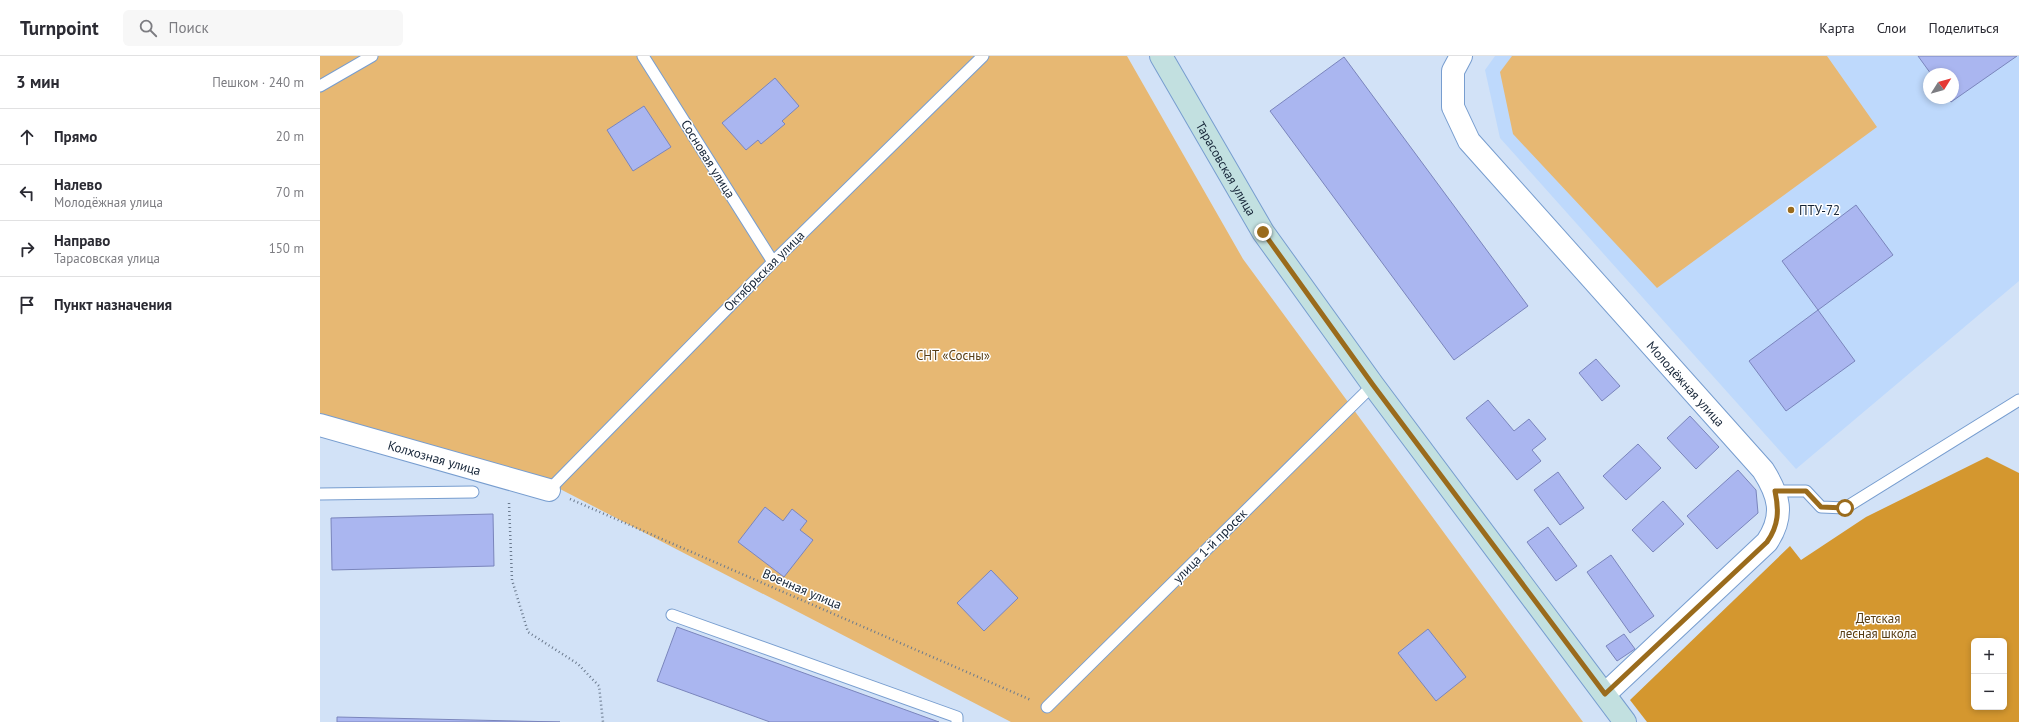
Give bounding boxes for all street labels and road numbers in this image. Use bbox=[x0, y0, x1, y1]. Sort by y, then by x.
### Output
street label: Сосновая улица bbox=[677, 117, 739, 201]
street label: Тарасовская улица bbox=[1192, 118, 1260, 219]
street label: Октябрьская улица bbox=[720, 227, 808, 315]
street label: Молодёжная улица bbox=[1643, 337, 1729, 430]
street label: Колхозная улица bbox=[386, 436, 483, 479]
street label: улица 1-й просек bbox=[1169, 505, 1251, 587]
street label: Военная улица bbox=[760, 565, 844, 613]

